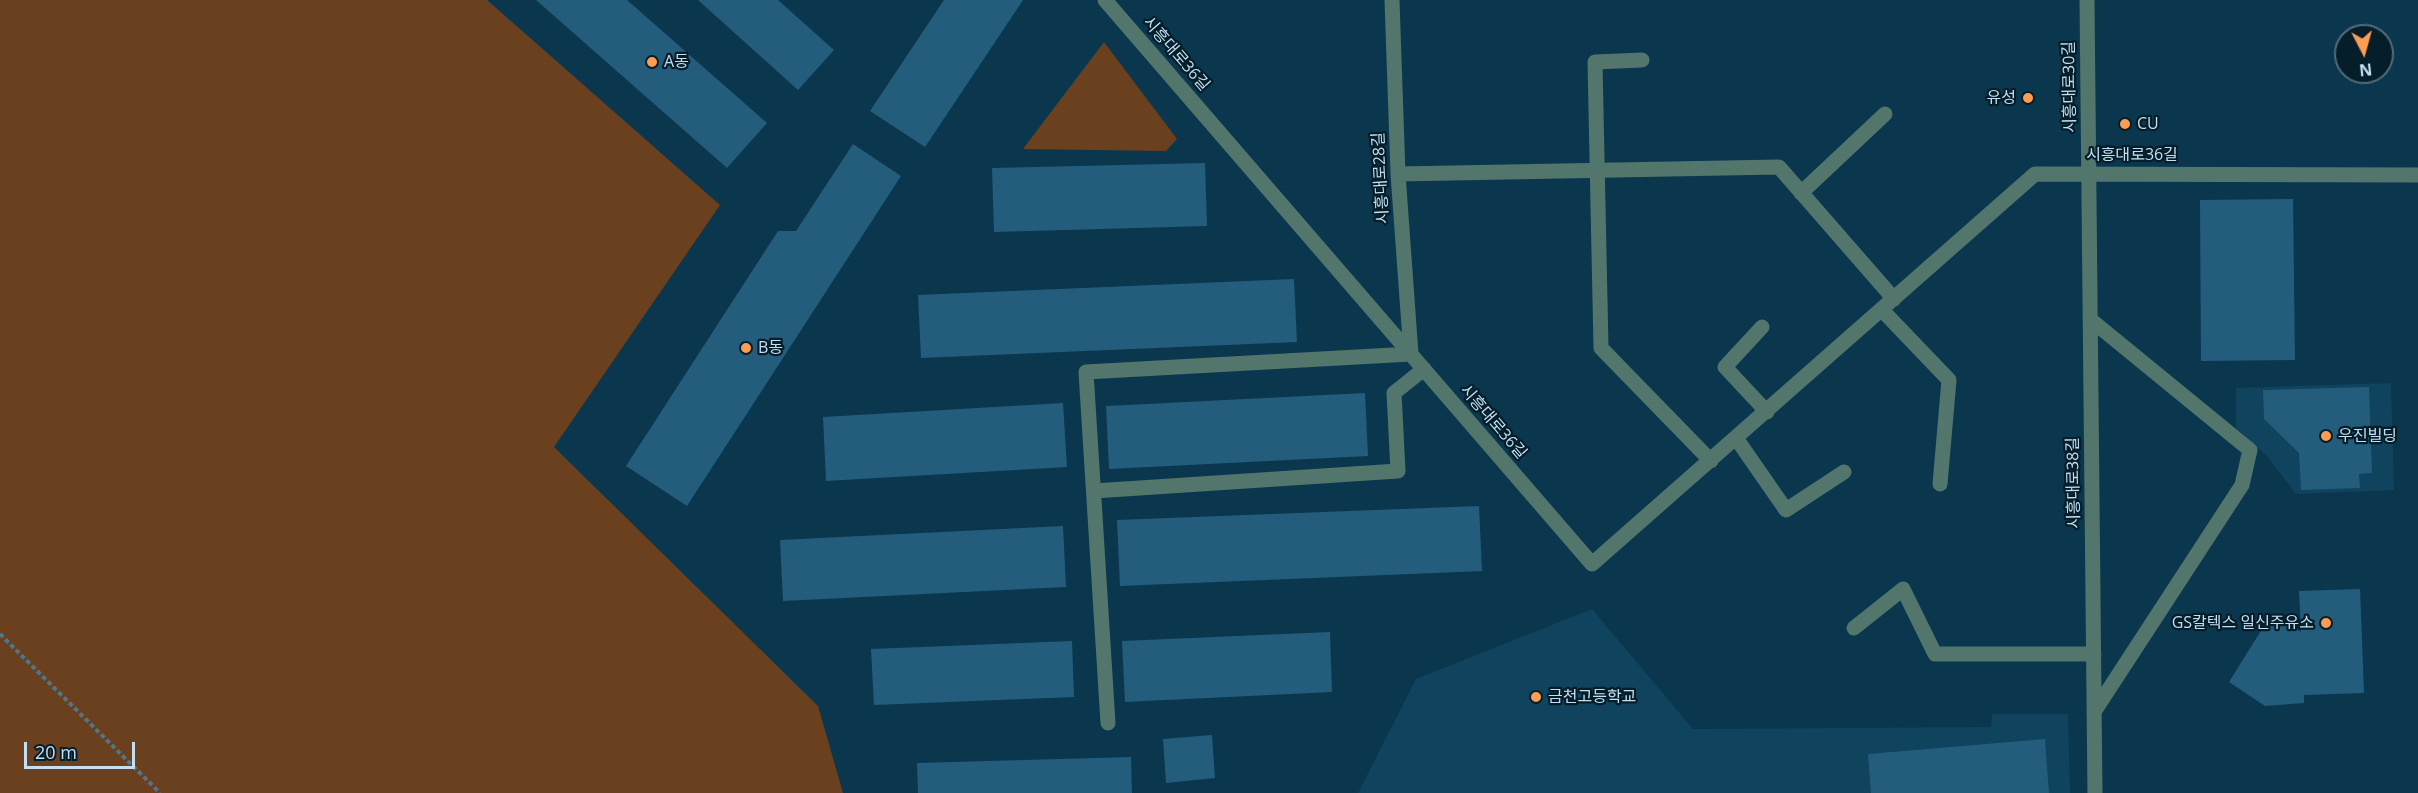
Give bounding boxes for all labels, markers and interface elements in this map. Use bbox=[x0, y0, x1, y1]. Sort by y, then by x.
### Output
street label: 시흥대로36길 bbox=[1139, 13, 1213, 95]
north arrow bbox=[2334, 24, 2394, 84]
street label: 시흥대로30길 bbox=[2060, 41, 2080, 133]
place label: A동 bbox=[664, 52, 689, 72]
marker: A동 bbox=[645, 55, 659, 69]
text: N bbox=[2358, 58, 2373, 82]
place label: 유성 bbox=[1987, 88, 2016, 108]
marker: 유성 bbox=[2021, 91, 2035, 105]
place label: CU bbox=[2137, 114, 2159, 134]
marker: CU bbox=[2118, 117, 2132, 131]
street label: 시흥대로28길 bbox=[1369, 132, 1393, 224]
street label: 시흥대로36길 bbox=[2086, 145, 2178, 165]
place label: B동 bbox=[758, 338, 783, 358]
marker: B동 bbox=[739, 341, 753, 355]
street label: 시흥대로36길 bbox=[1456, 381, 1530, 463]
place label: 우진빌딩 bbox=[2338, 426, 2397, 446]
marker: 우진빌딩 bbox=[2319, 429, 2333, 443]
street label: 시흥대로38길 bbox=[2064, 437, 2084, 529]
place label: GS칼텍스 일신주유소 bbox=[2172, 613, 2314, 633]
marker: GS칼텍스 일신주유소 bbox=[2319, 616, 2333, 630]
place label: 금천고등학교 bbox=[1548, 687, 1636, 707]
marker: 금천고등학교 bbox=[1529, 690, 1543, 704]
scale bar bbox=[27, 730, 138, 768]
text: 20 m bbox=[35, 740, 77, 764]

